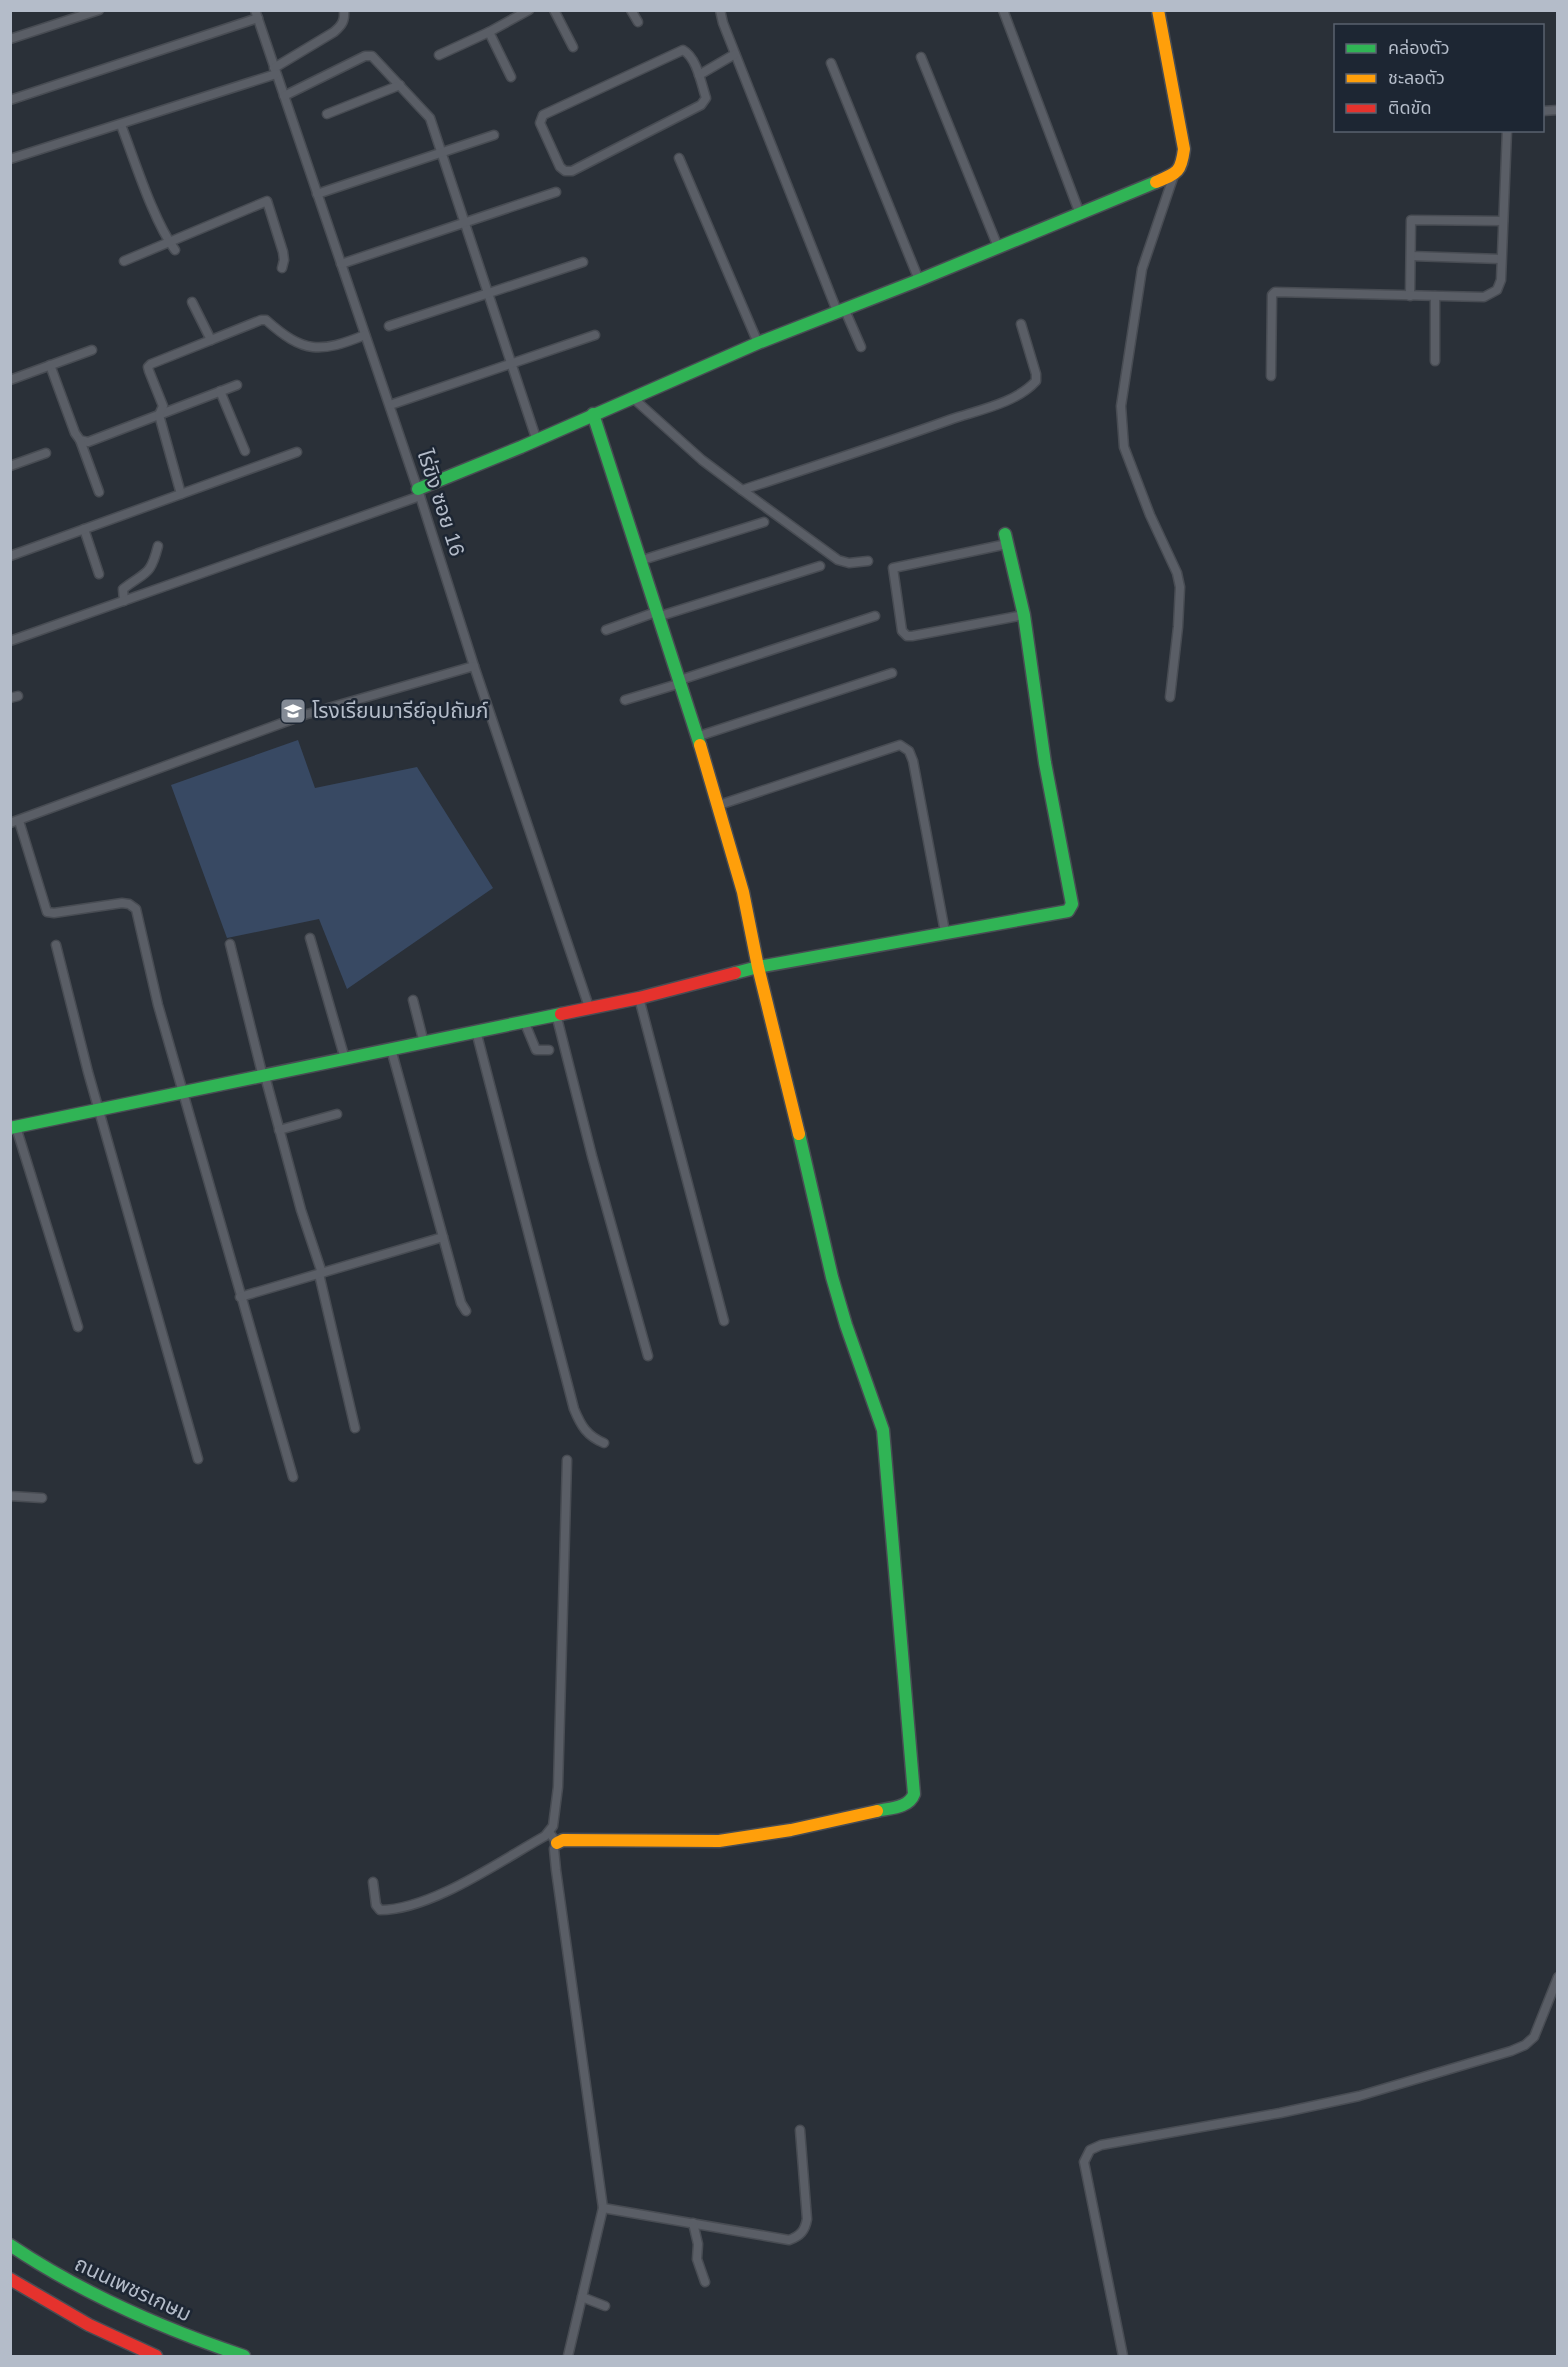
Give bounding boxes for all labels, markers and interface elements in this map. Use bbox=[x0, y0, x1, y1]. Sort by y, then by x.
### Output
legend bbox=[1334, 24, 1544, 132]
text: คล่องตัว bbox=[1388, 38, 1450, 58]
text: ชะลอตัว bbox=[1388, 68, 1445, 88]
text: ติดขัด bbox=[1388, 98, 1431, 118]
street label: ไร่ขิง ซอย 16 bbox=[413, 446, 469, 559]
school or university icon: โรงเรียนมารีย์อุปถัมภ์ bbox=[278, 696, 308, 726]
place label: โรงเรียนมารีย์อุปถัมภ์ bbox=[312, 699, 488, 724]
street label: ถนนเพชรเกษม bbox=[71, 2252, 195, 2326]

